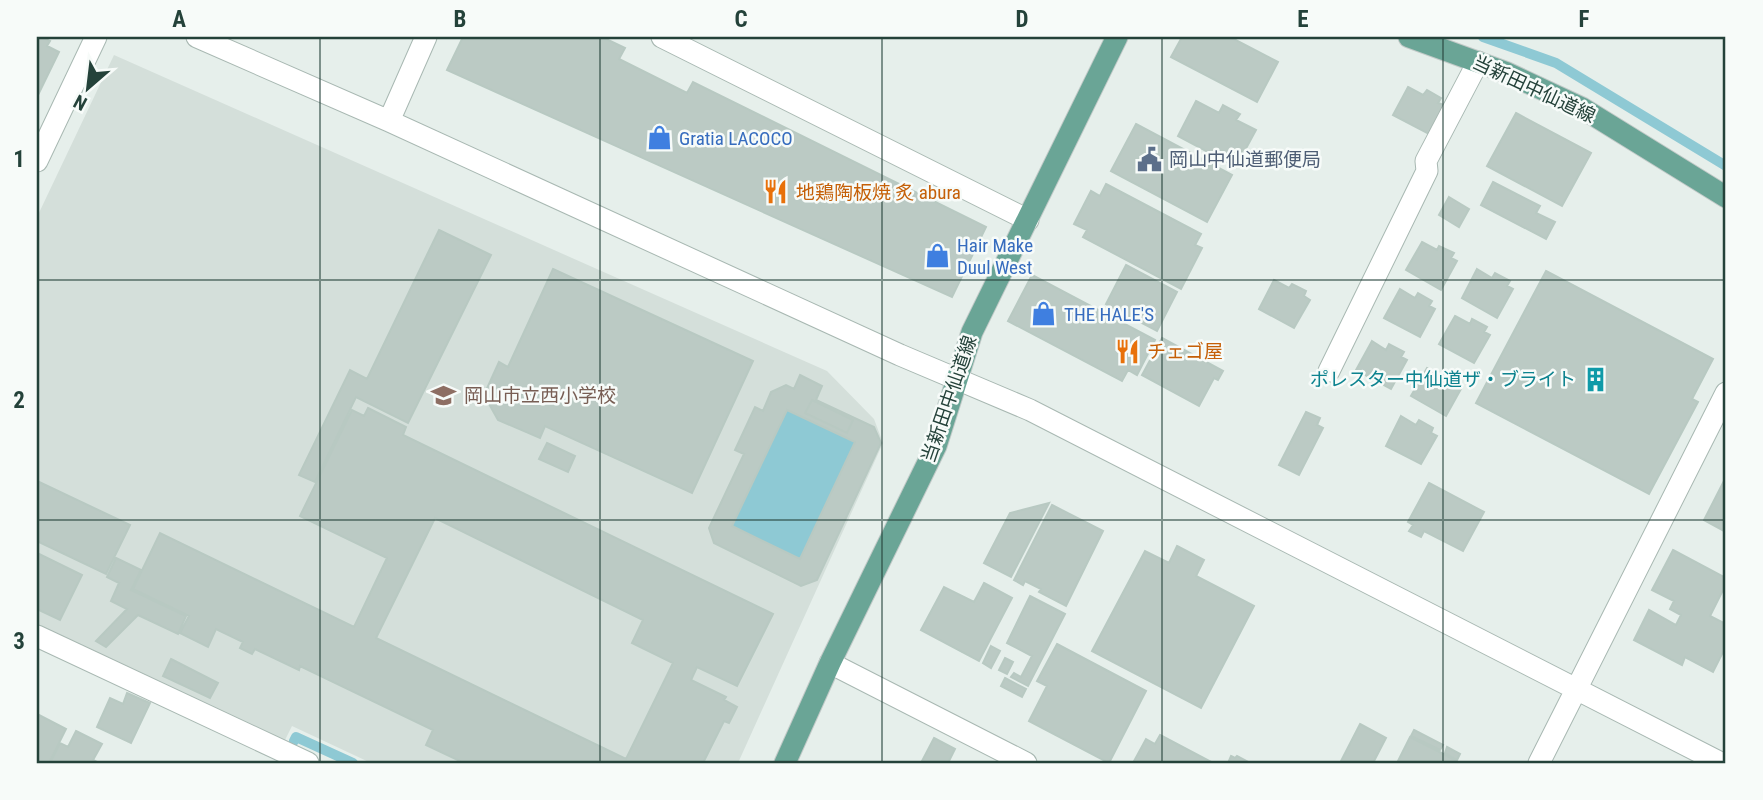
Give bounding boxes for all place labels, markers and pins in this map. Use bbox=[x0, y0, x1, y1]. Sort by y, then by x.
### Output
shop icon: Gratia LACOCO bbox=[645, 124, 673, 152]
place label: Gratia LACOCO bbox=[679, 127, 793, 150]
public building icon: 岡山中仙道郵便局 bbox=[1135, 145, 1163, 173]
place label: 岡山中仙道郵便局 bbox=[1169, 148, 1321, 171]
restaurant icon: 地鶏陶板焼 炙 abura bbox=[762, 178, 790, 206]
place label: 地鶏陶板焼 炙 abura bbox=[796, 181, 961, 204]
place label: Hair Make Duul West bbox=[957, 234, 1033, 279]
shop icon: Hair Make Duul West bbox=[923, 242, 951, 270]
shop icon: THE HALE'S bbox=[1030, 300, 1058, 328]
place label: THE HALE'S bbox=[1064, 303, 1154, 326]
restaurant icon: チェゴ屋 bbox=[1113, 337, 1141, 365]
place label: チェゴ屋 bbox=[1147, 340, 1223, 363]
building icon: ポレスター中仙道ザ・ブライト bbox=[1582, 365, 1610, 393]
place label: ポレスター中仙道ザ・ブライト bbox=[1310, 368, 1576, 391]
school or university icon: 岡山市立西小学校 bbox=[430, 381, 458, 409]
place label: 岡山市立西小学校 bbox=[464, 384, 616, 407]

